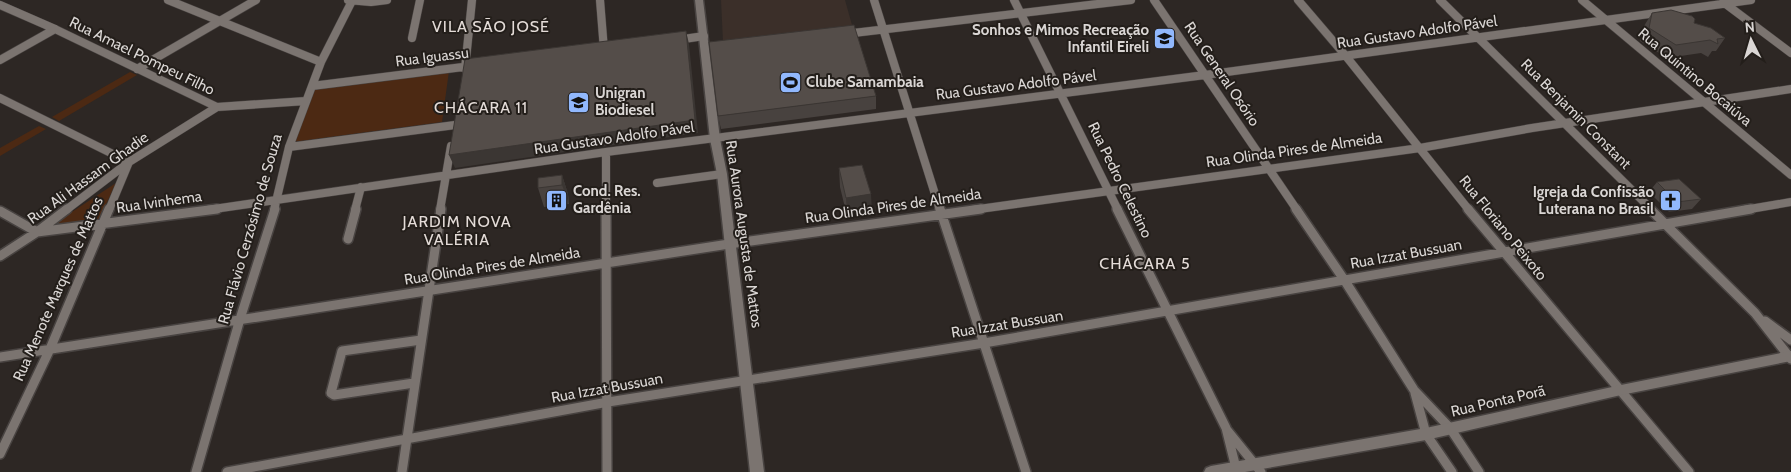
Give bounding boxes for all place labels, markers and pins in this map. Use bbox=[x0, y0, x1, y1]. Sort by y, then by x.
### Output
place label: Sonhos e Mimos Recreação Infantil Eireli bbox=[972, 21, 1149, 56]
school or university icon: Sonhos e Mimos Recreação Infantil Eireli bbox=[1153, 27, 1177, 51]
sports icon: Clube Samambaia bbox=[778, 70, 802, 94]
place label: Clube Samambaia bbox=[806, 73, 924, 91]
place label: Unigran Biodiesel bbox=[595, 84, 654, 119]
school or university icon: Unigran Biodiesel bbox=[567, 90, 591, 114]
place label: Cond. Res. Gardênia bbox=[573, 182, 641, 217]
place label: Igreja da Confissão Luterana no Brasil bbox=[1533, 183, 1654, 218]
building icon: Cond. Res. Gardênia bbox=[545, 188, 569, 212]
church icon: Igreja da Confissão Luterana no Brasil bbox=[1658, 189, 1682, 213]

